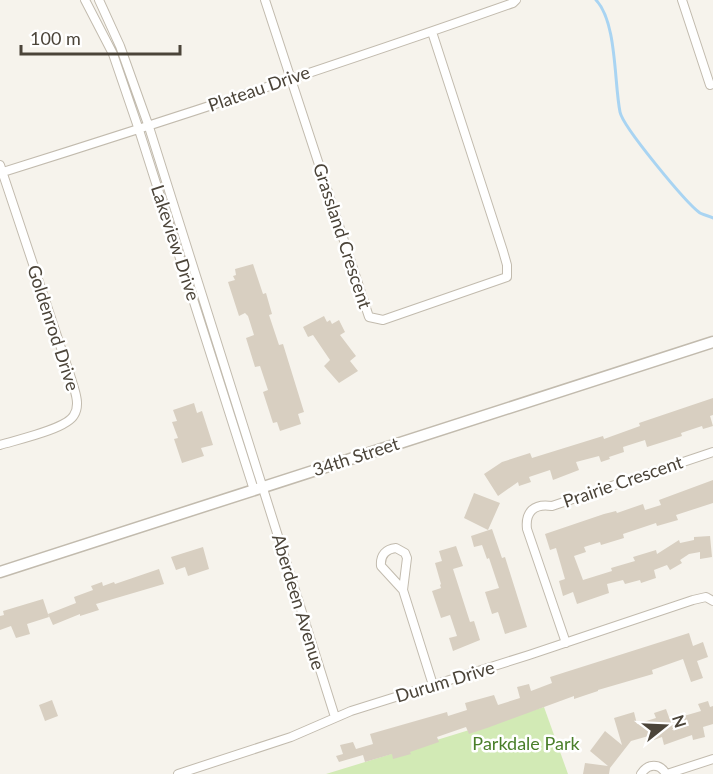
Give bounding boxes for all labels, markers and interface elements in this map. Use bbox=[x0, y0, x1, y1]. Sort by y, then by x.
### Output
scale bar bbox=[21, 18, 180, 56]
text: 100 m bbox=[30, 27, 81, 49]
street label: Plateau Drive bbox=[205, 60, 312, 116]
street label: Grassland Crescent bbox=[309, 160, 377, 312]
street label: Lakeview Drive bbox=[147, 182, 205, 303]
street label: Goldenrod Drive bbox=[23, 262, 85, 393]
street label: 34th Street bbox=[310, 432, 402, 480]
street label: Prairie Crescent bbox=[560, 450, 686, 512]
street label: Aberdeen Avenue bbox=[268, 531, 330, 672]
street label: Durum Drive bbox=[392, 656, 497, 707]
north arrow bbox=[635, 696, 695, 756]
text: N bbox=[669, 712, 691, 730]
park label: Parkdale Park bbox=[472, 732, 580, 754]

